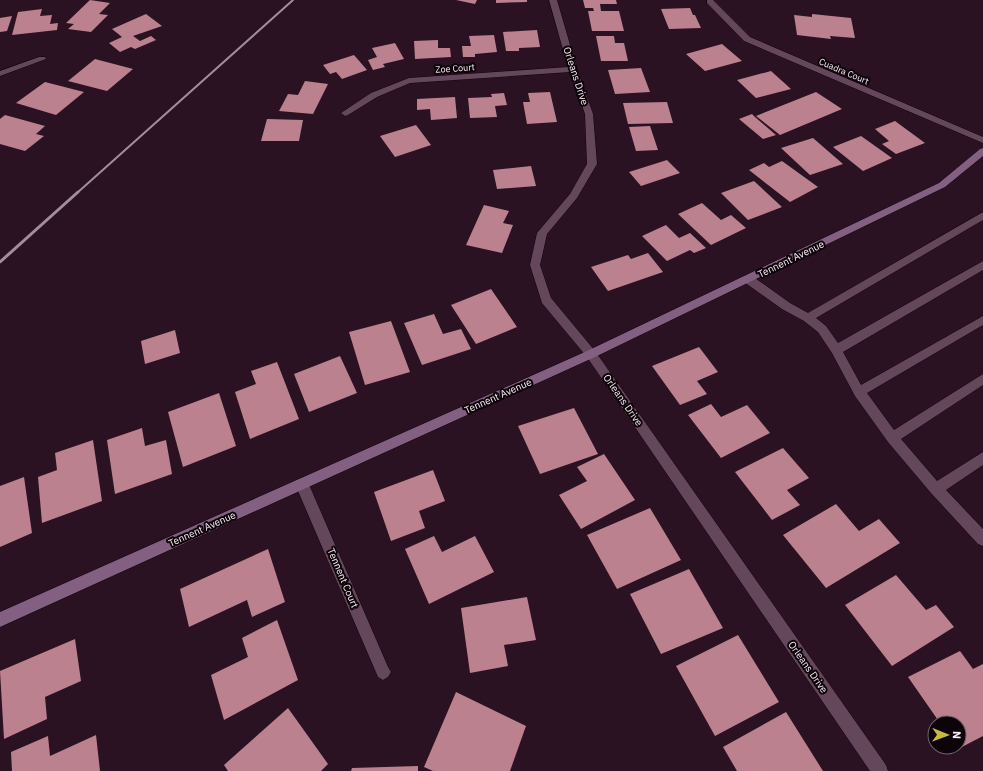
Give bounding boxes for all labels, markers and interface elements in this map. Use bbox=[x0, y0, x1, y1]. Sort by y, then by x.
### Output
street label: Orleans Drive bbox=[560, 45, 592, 107]
street label: Cuadra Court bbox=[817, 56, 871, 86]
street label: Zoe Court bbox=[435, 61, 475, 75]
street label: Tennent Avenue bbox=[756, 237, 827, 281]
street label: Orleans Drive bbox=[600, 372, 646, 429]
street label: Tennent Avenue bbox=[462, 375, 534, 417]
street label: Tennent Avenue bbox=[166, 508, 238, 550]
street label: Tennent Court bbox=[325, 546, 362, 610]
street label: Orleans Drive bbox=[785, 639, 831, 696]
north arrow bbox=[927, 715, 967, 755]
text: N bbox=[950, 731, 964, 739]

